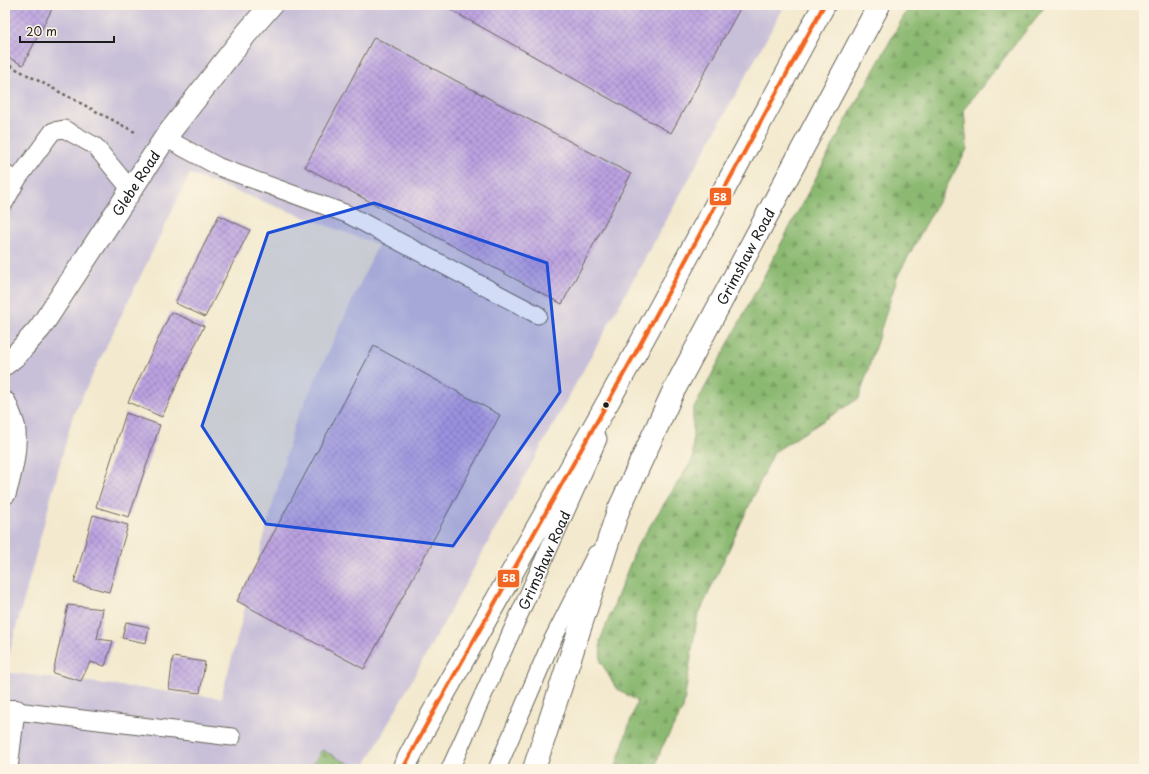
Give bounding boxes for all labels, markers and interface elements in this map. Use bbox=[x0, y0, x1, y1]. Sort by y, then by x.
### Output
scale bar bbox=[20, 18, 114, 44]
text: 20 m bbox=[26, 22, 57, 40]
street label: Glebe Road bbox=[106, 146, 165, 220]
line badge: 58 bbox=[709, 187, 732, 206]
text: 58 bbox=[713, 188, 727, 205]
street label: Grimshaw Road bbox=[711, 204, 779, 308]
unlabelled marker bbox=[601, 400, 611, 410]
street label: Grimshaw Road bbox=[512, 507, 575, 613]
line badge: 58 bbox=[497, 569, 520, 588]
text: 58 bbox=[502, 569, 516, 586]

